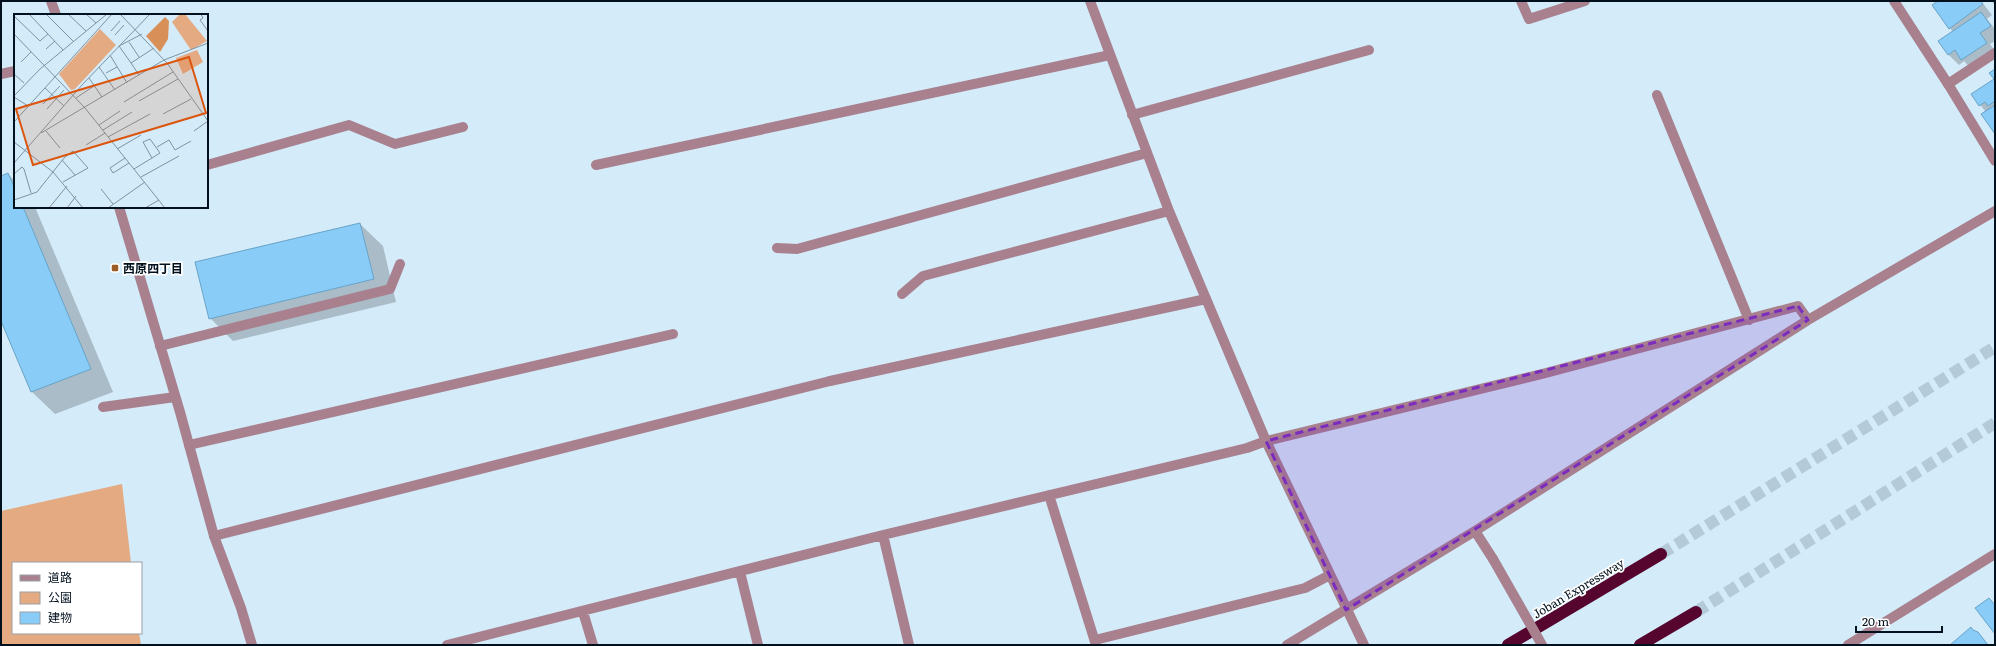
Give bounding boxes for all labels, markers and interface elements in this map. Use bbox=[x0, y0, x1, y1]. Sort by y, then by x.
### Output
inset map bbox=[14, 14, 208, 208]
place label: 西原四丁目 bbox=[123, 259, 183, 277]
marker: 西原四丁目 bbox=[110, 263, 120, 273]
street label: Joban Expressway bbox=[1529, 553, 1627, 622]
legend bbox=[12, 562, 142, 634]
text: 道路 bbox=[48, 568, 72, 586]
text: 公園 bbox=[48, 588, 72, 606]
text: 建物 bbox=[48, 608, 72, 626]
scale bar bbox=[1856, 608, 1942, 634]
text: 20 m bbox=[1862, 612, 1889, 630]

